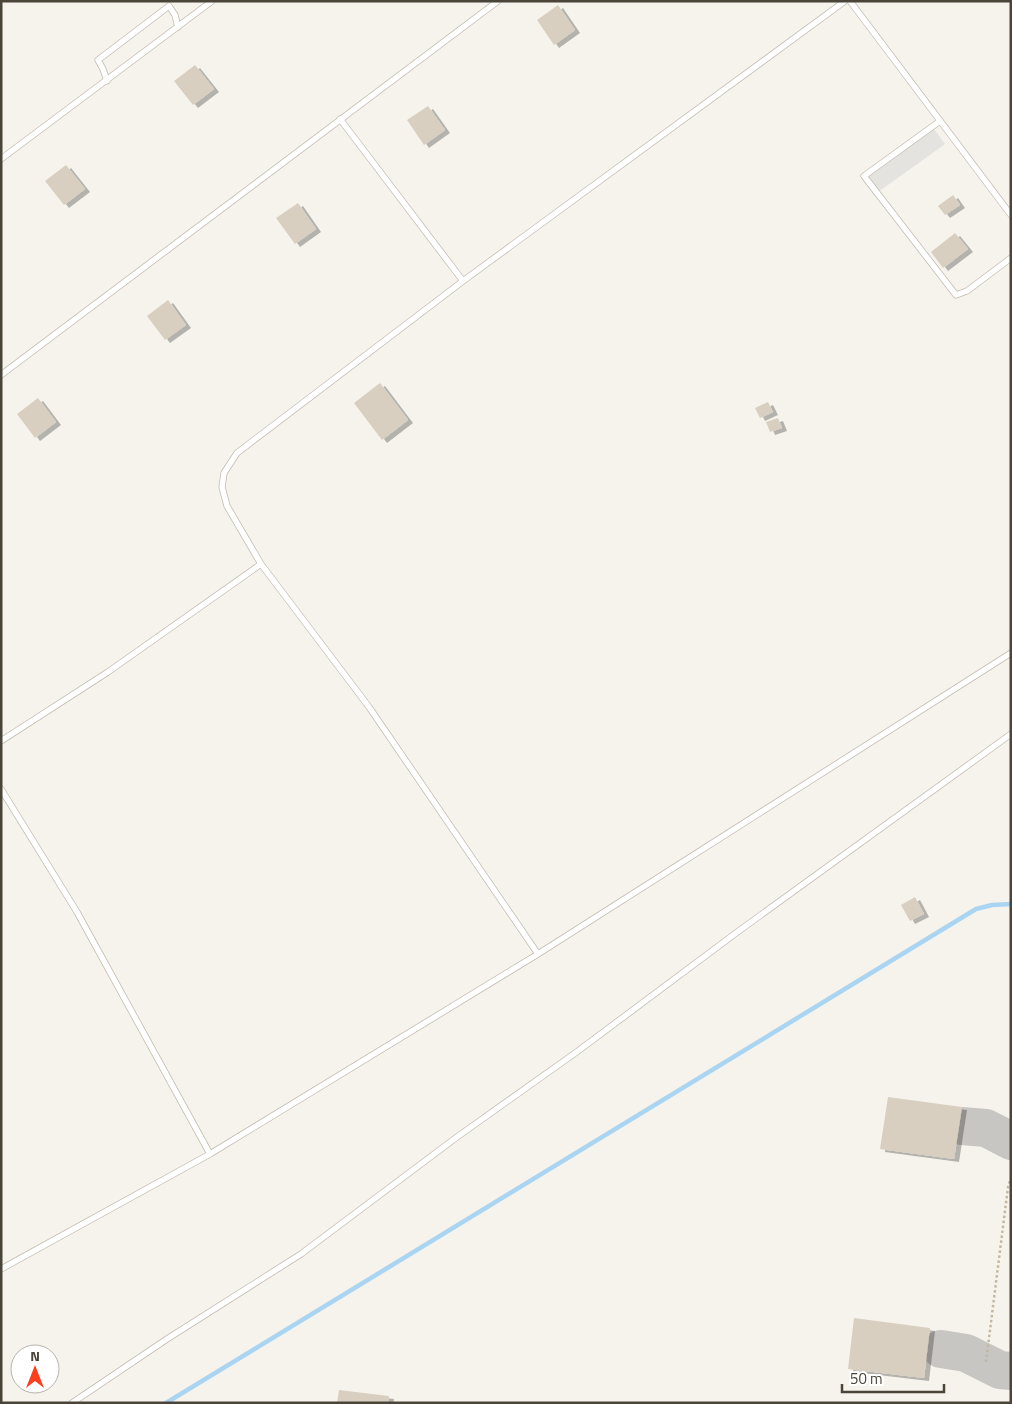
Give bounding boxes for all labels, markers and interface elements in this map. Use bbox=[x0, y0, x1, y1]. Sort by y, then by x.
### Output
north arrow bbox=[10, 1344, 60, 1394]
text: N bbox=[30, 1345, 40, 1366]
scale bar bbox=[842, 1362, 944, 1394]
text: 50 m bbox=[850, 1367, 883, 1390]

